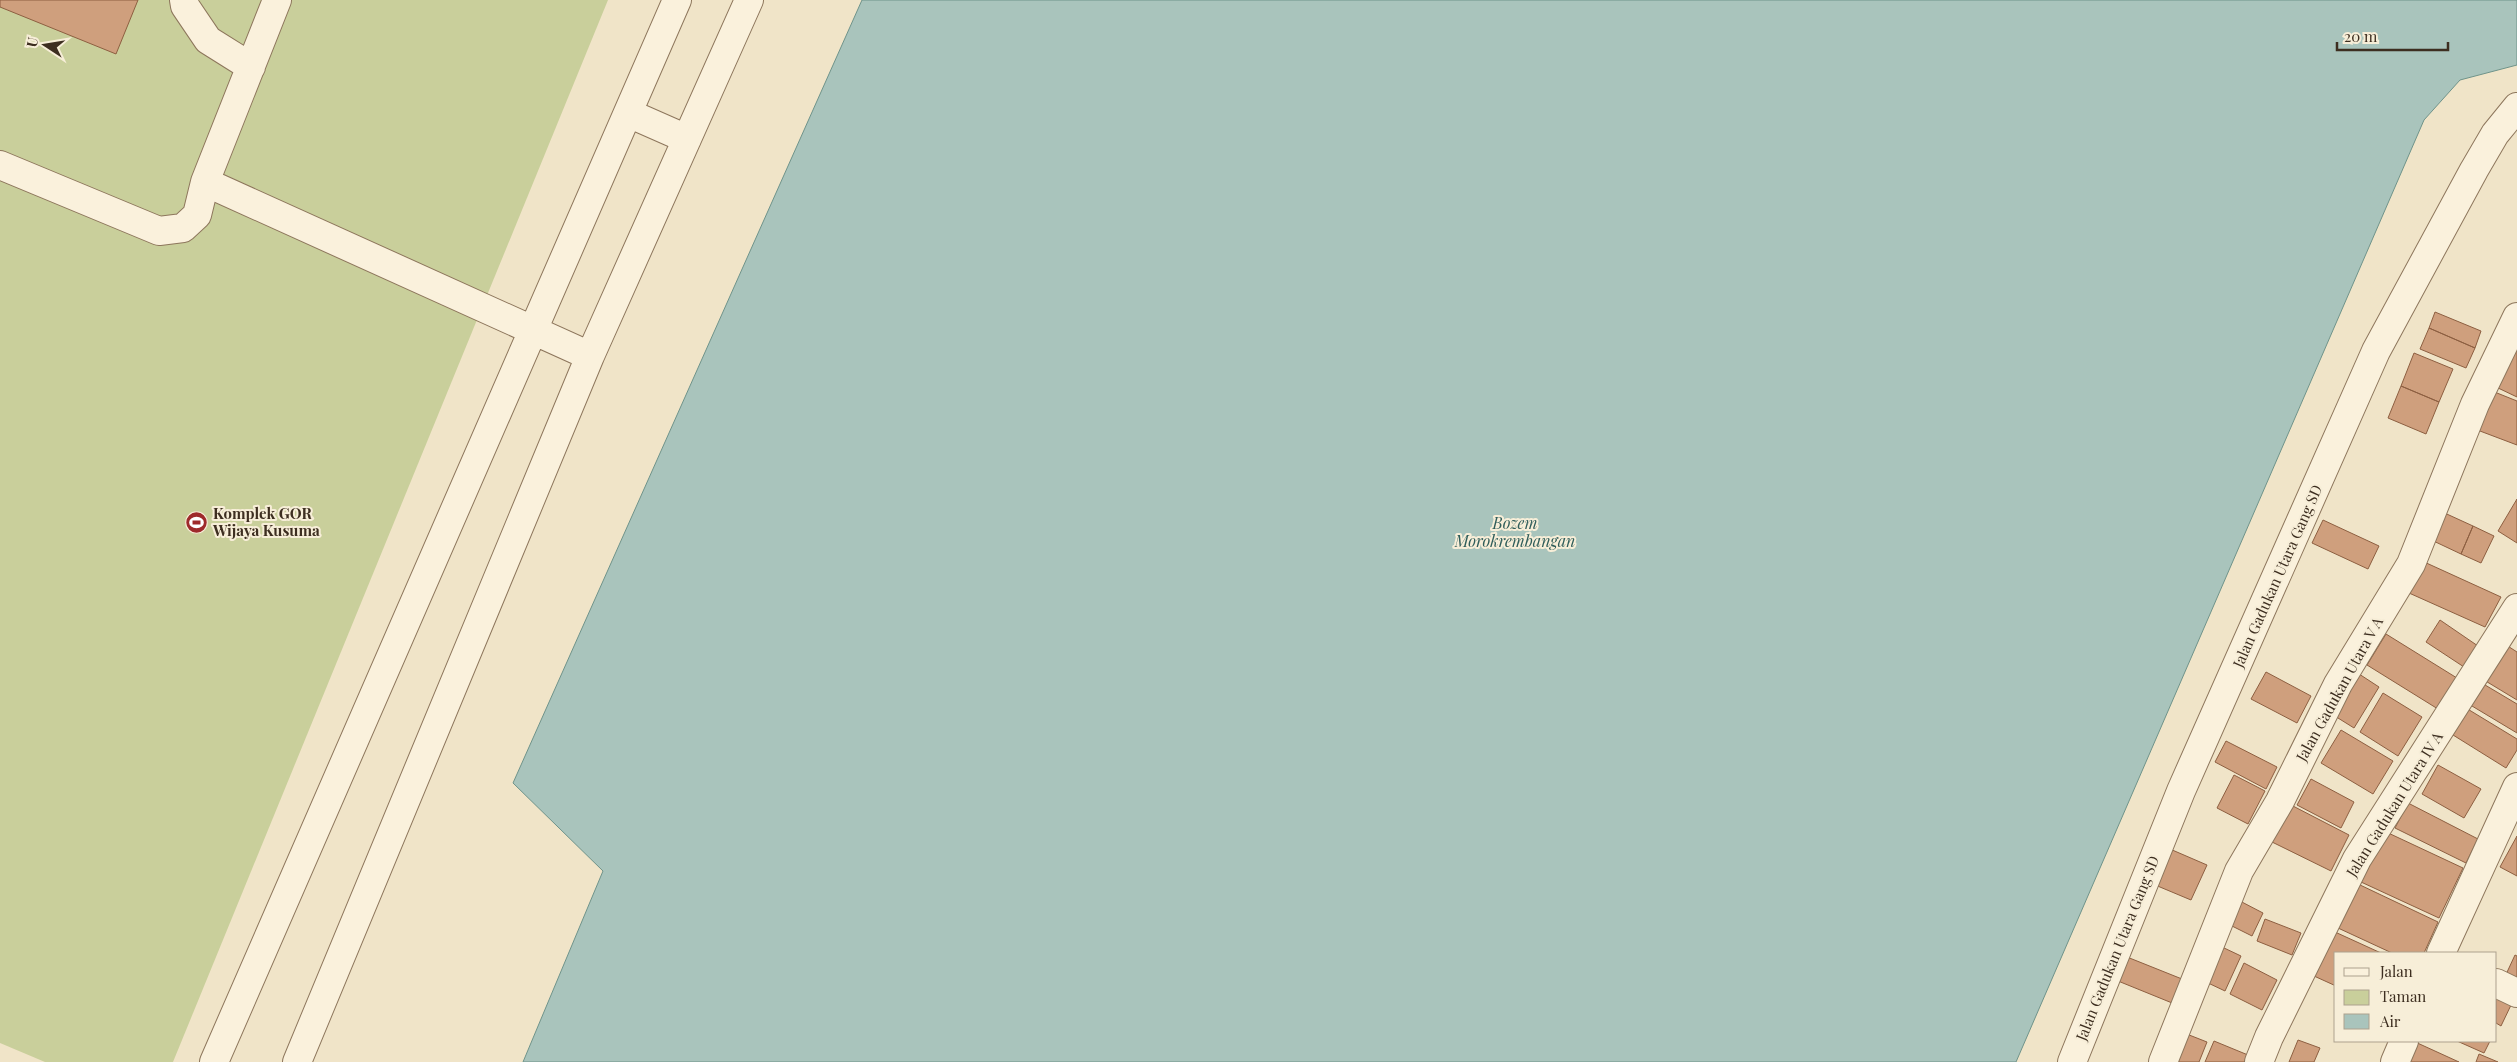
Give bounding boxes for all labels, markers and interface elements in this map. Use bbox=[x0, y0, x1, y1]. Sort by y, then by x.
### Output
north arrow bbox=[20, 20, 70, 70]
scale bar bbox=[2337, 20, 2448, 52]
text: 20 m bbox=[2344, 26, 2378, 46]
text: U bbox=[21, 35, 42, 49]
street label: Jalan Gadukan Utara Gang SD bbox=[2227, 481, 2326, 672]
place label: Komplek GOR Wijaya Kusuma bbox=[212, 503, 320, 540]
sports icon: Komplek GOR Wijaya Kusuma bbox=[185, 510, 209, 534]
water label: Bozem Morokrembangan bbox=[1454, 512, 1575, 551]
street label: Jalan Gadukan Utara V A bbox=[2291, 613, 2387, 766]
street label: Jalan Gadukan Utara IV A bbox=[2341, 727, 2447, 881]
street label: Jalan Gadukan Utara Gang SD bbox=[2070, 852, 2163, 1045]
legend bbox=[2334, 952, 2497, 1042]
text: Jalan bbox=[2379, 961, 2413, 981]
text: Taman bbox=[2380, 986, 2426, 1006]
text: Air bbox=[2379, 1011, 2401, 1031]

